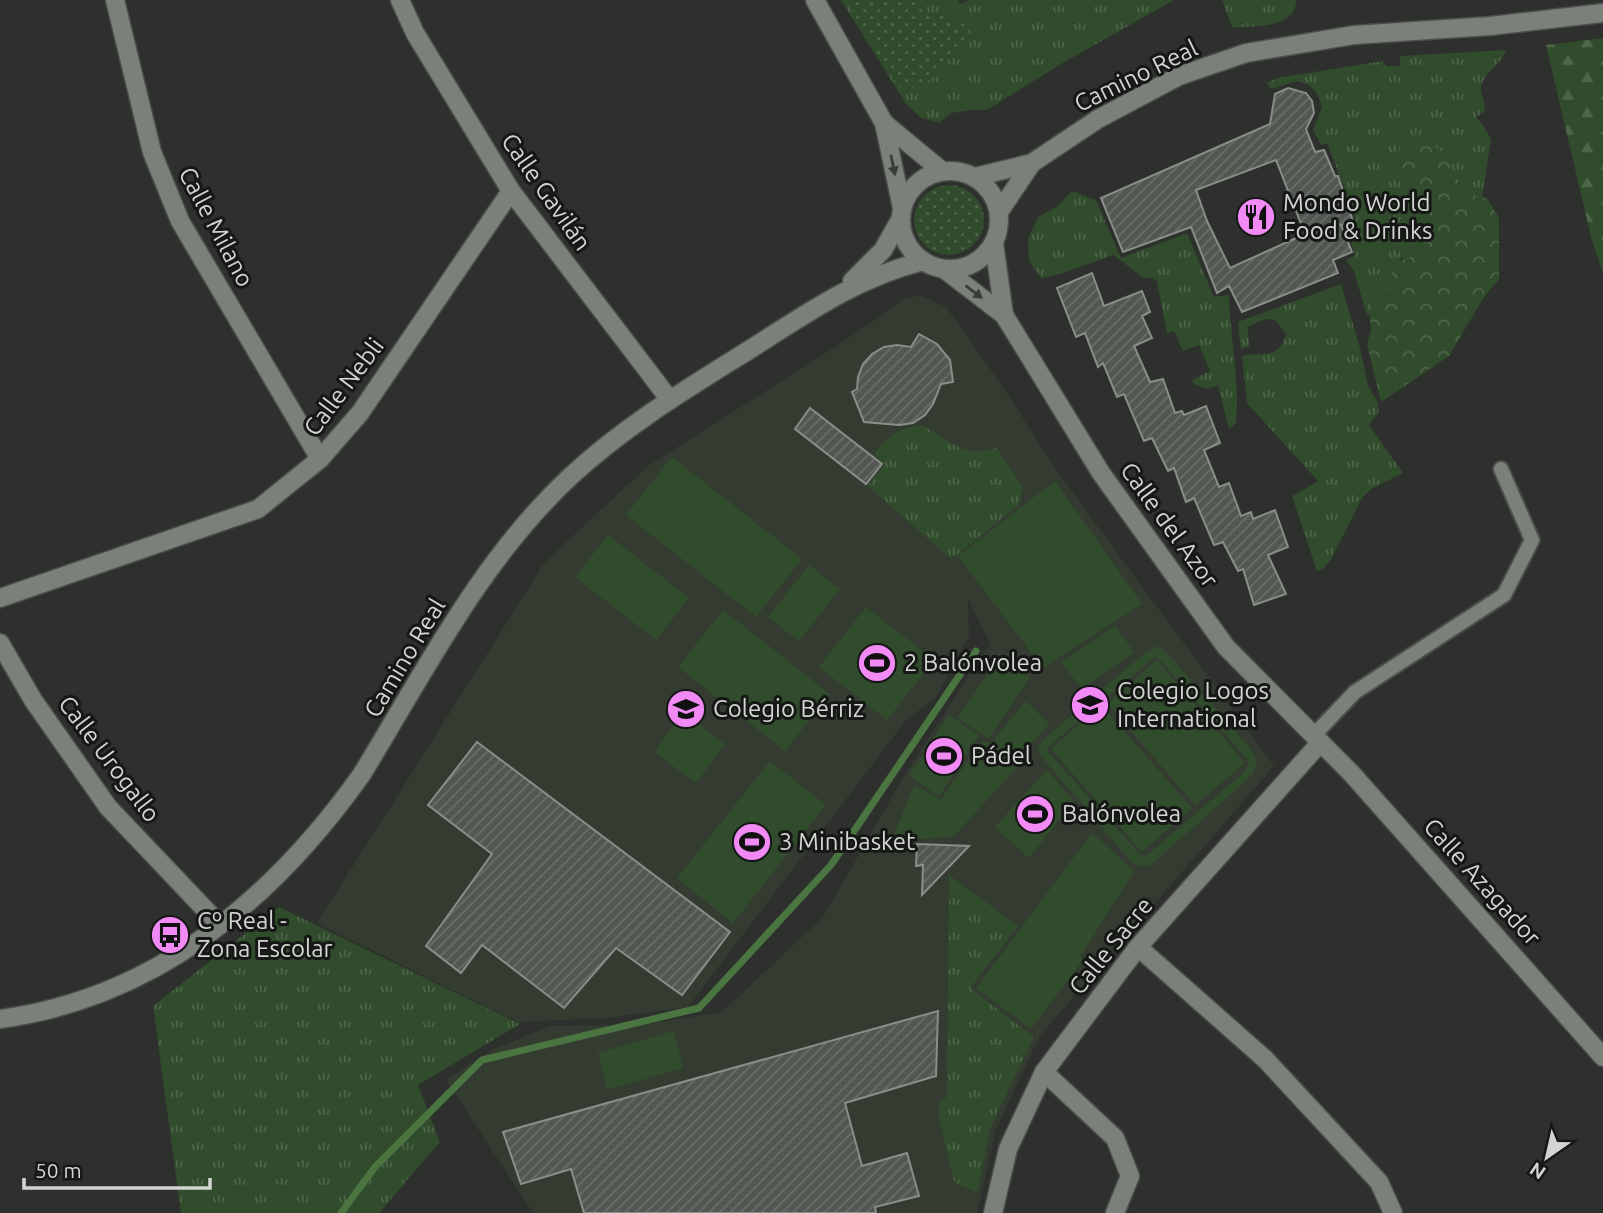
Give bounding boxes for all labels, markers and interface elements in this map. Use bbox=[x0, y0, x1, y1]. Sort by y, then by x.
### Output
street label: Camino Real bbox=[1070, 34, 1202, 117]
street label: Calle Gavilán bbox=[496, 128, 597, 255]
one-way arrow bbox=[888, 154, 899, 176]
street label: Calle Milano bbox=[174, 162, 259, 291]
place label: Mondo World Food & Drinks bbox=[1283, 189, 1433, 244]
restaurant icon: Mondo World Food & Drinks bbox=[1235, 196, 1277, 238]
one-way arrow bbox=[965, 284, 983, 298]
street label: Calle Nebli bbox=[298, 333, 389, 441]
street label: Calle del Azor bbox=[1115, 457, 1224, 592]
street label: Camino Real bbox=[359, 594, 451, 722]
sports icon: 2 Balónvolea bbox=[856, 642, 898, 684]
place label: 2 Balónvolea bbox=[904, 649, 1042, 676]
place label: Colegio Logos International bbox=[1117, 677, 1269, 732]
school or university icon: Colegio Logos International bbox=[1069, 684, 1111, 726]
school or university icon: Colegio Bérriz bbox=[665, 688, 707, 730]
street label: Calle Urogallo bbox=[53, 690, 166, 827]
place label: Colegio Bérriz bbox=[713, 695, 864, 722]
sports icon: Pádel bbox=[923, 735, 965, 777]
place label: Pádel bbox=[971, 742, 1031, 769]
sports icon: Balónvolea bbox=[1014, 793, 1056, 835]
place label: Balónvolea bbox=[1062, 800, 1181, 827]
street label: Calle Azagador bbox=[1418, 813, 1546, 951]
sports icon: 3 Minibasket bbox=[731, 821, 773, 863]
place label: 3 Minibasket bbox=[779, 828, 916, 855]
street label: Calle Sacre bbox=[1063, 892, 1158, 1000]
place label: Cº Real - Zona Escolar bbox=[197, 907, 333, 962]
bus stop icon: Cº Real - Zona Escolar bbox=[149, 914, 191, 956]
north arrow bbox=[1512, 1122, 1582, 1192]
scale bar bbox=[24, 1146, 210, 1190]
text: 50 m bbox=[35, 1158, 82, 1182]
text: N bbox=[1525, 1158, 1550, 1184]

